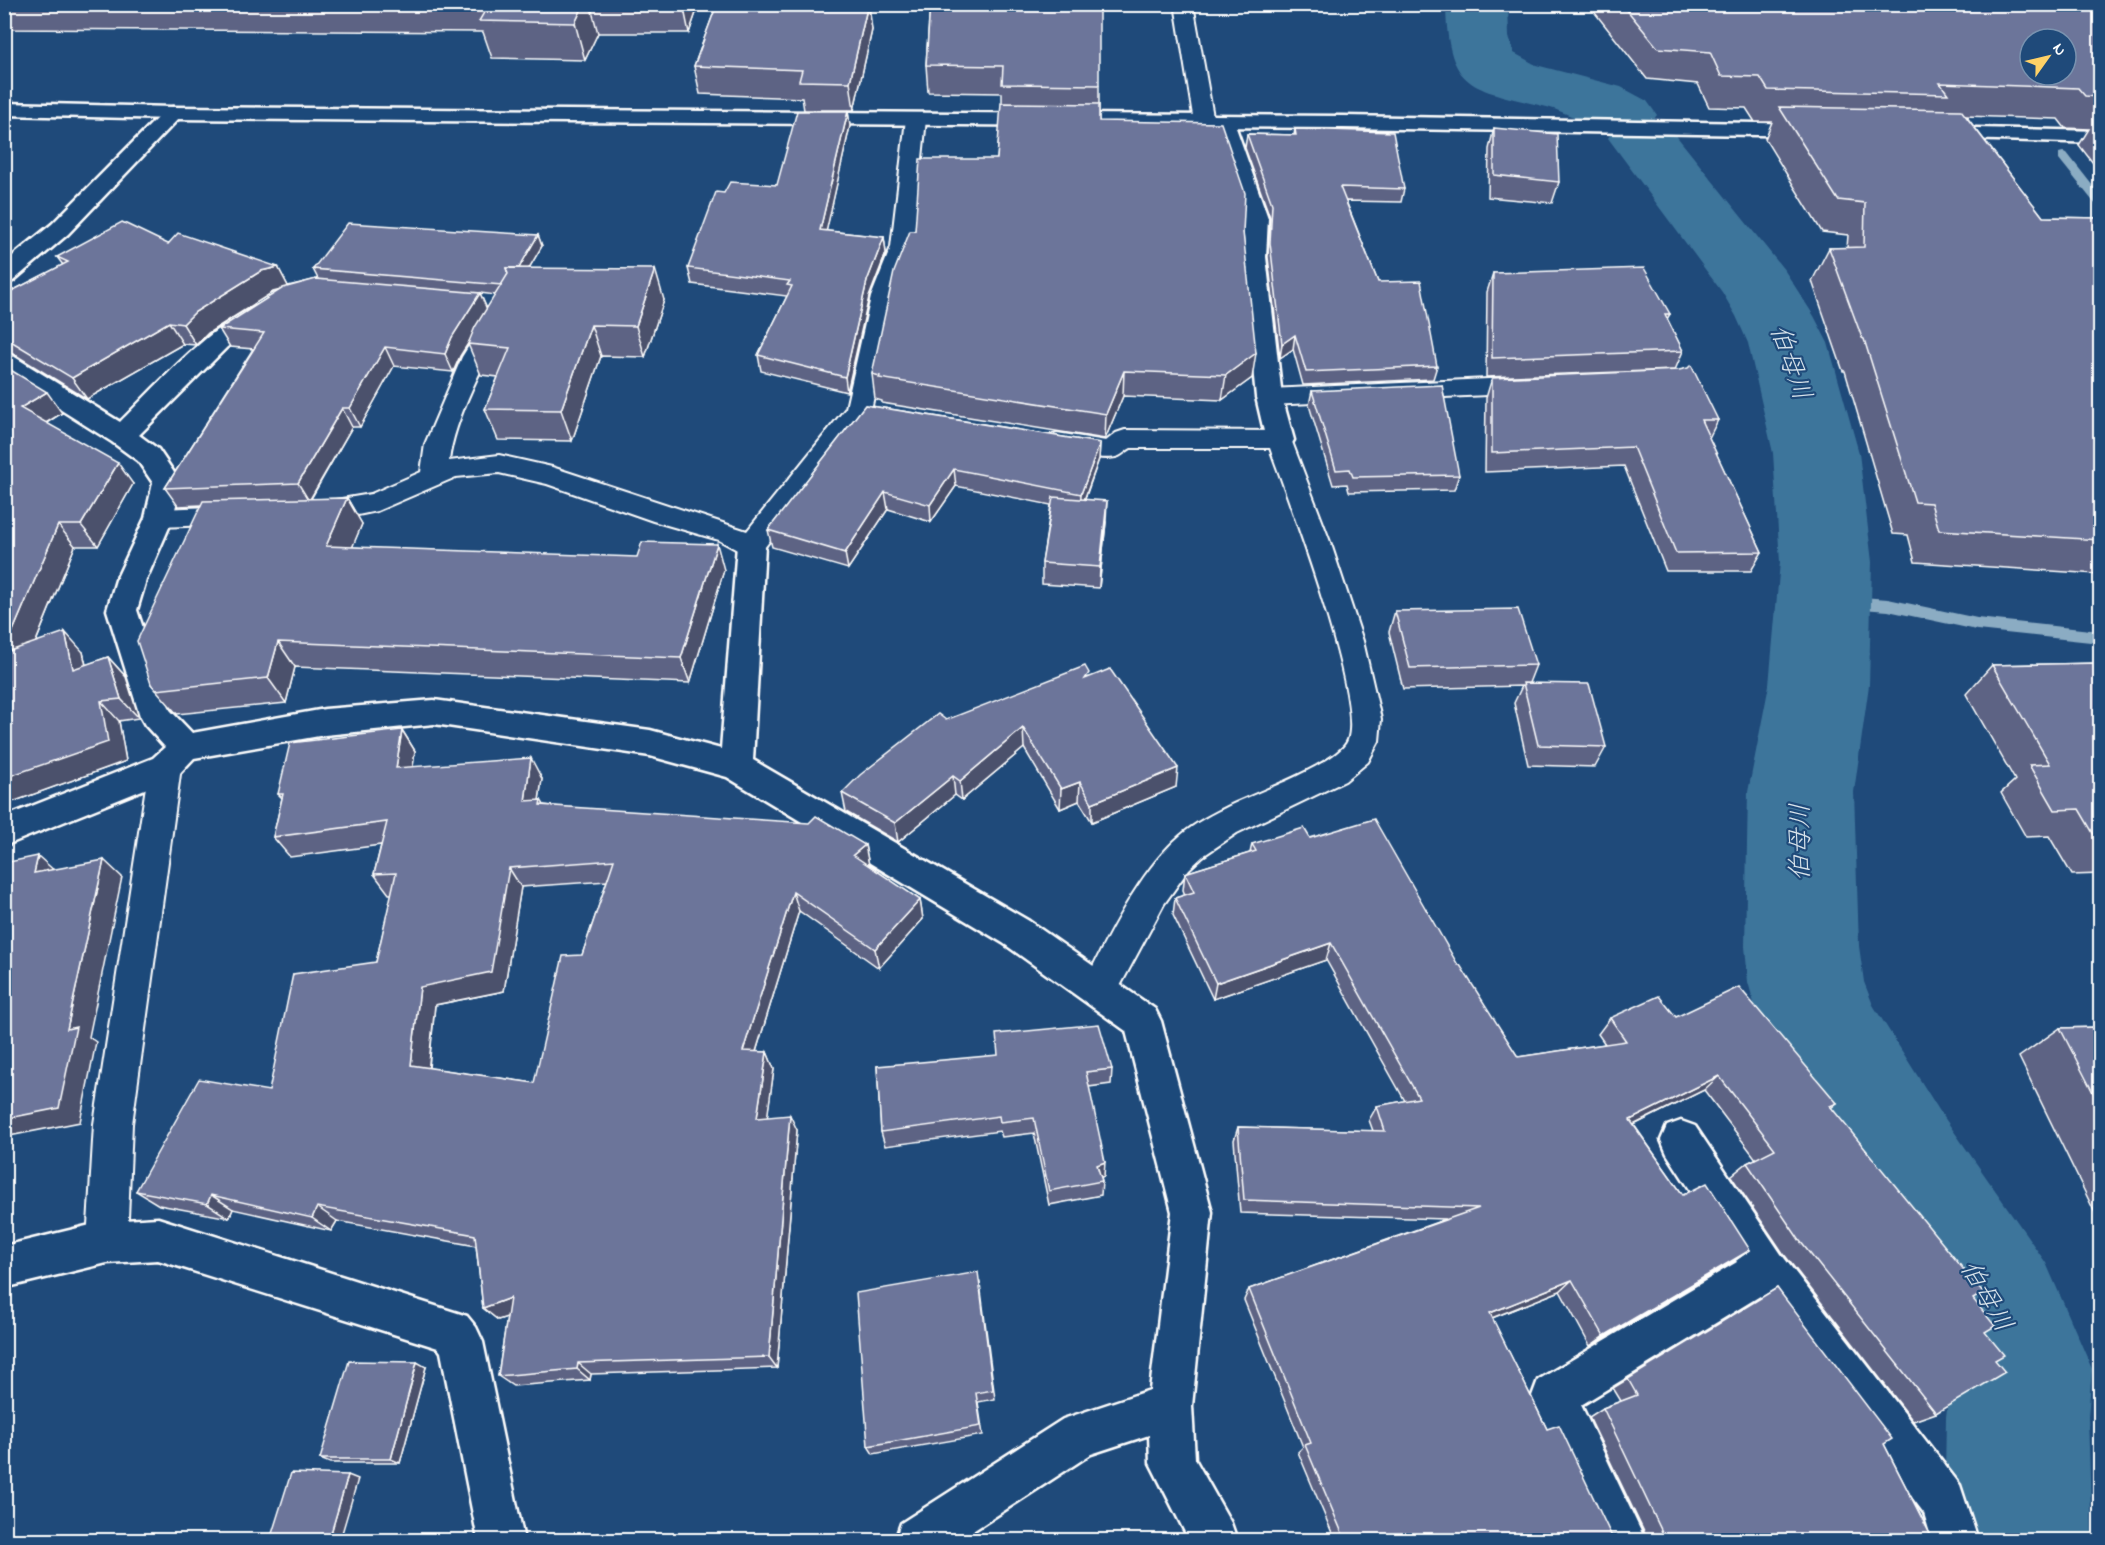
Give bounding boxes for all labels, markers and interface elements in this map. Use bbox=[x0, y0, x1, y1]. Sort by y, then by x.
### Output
north arrow bbox=[2018, 27, 2078, 87]
text: N bbox=[2046, 39, 2072, 61]
water label: 伯母川 bbox=[1758, 320, 1820, 406]
water label: 伯母川 bbox=[1783, 803, 1821, 881]
water label: 伯母川 bbox=[1949, 1254, 2021, 1340]

